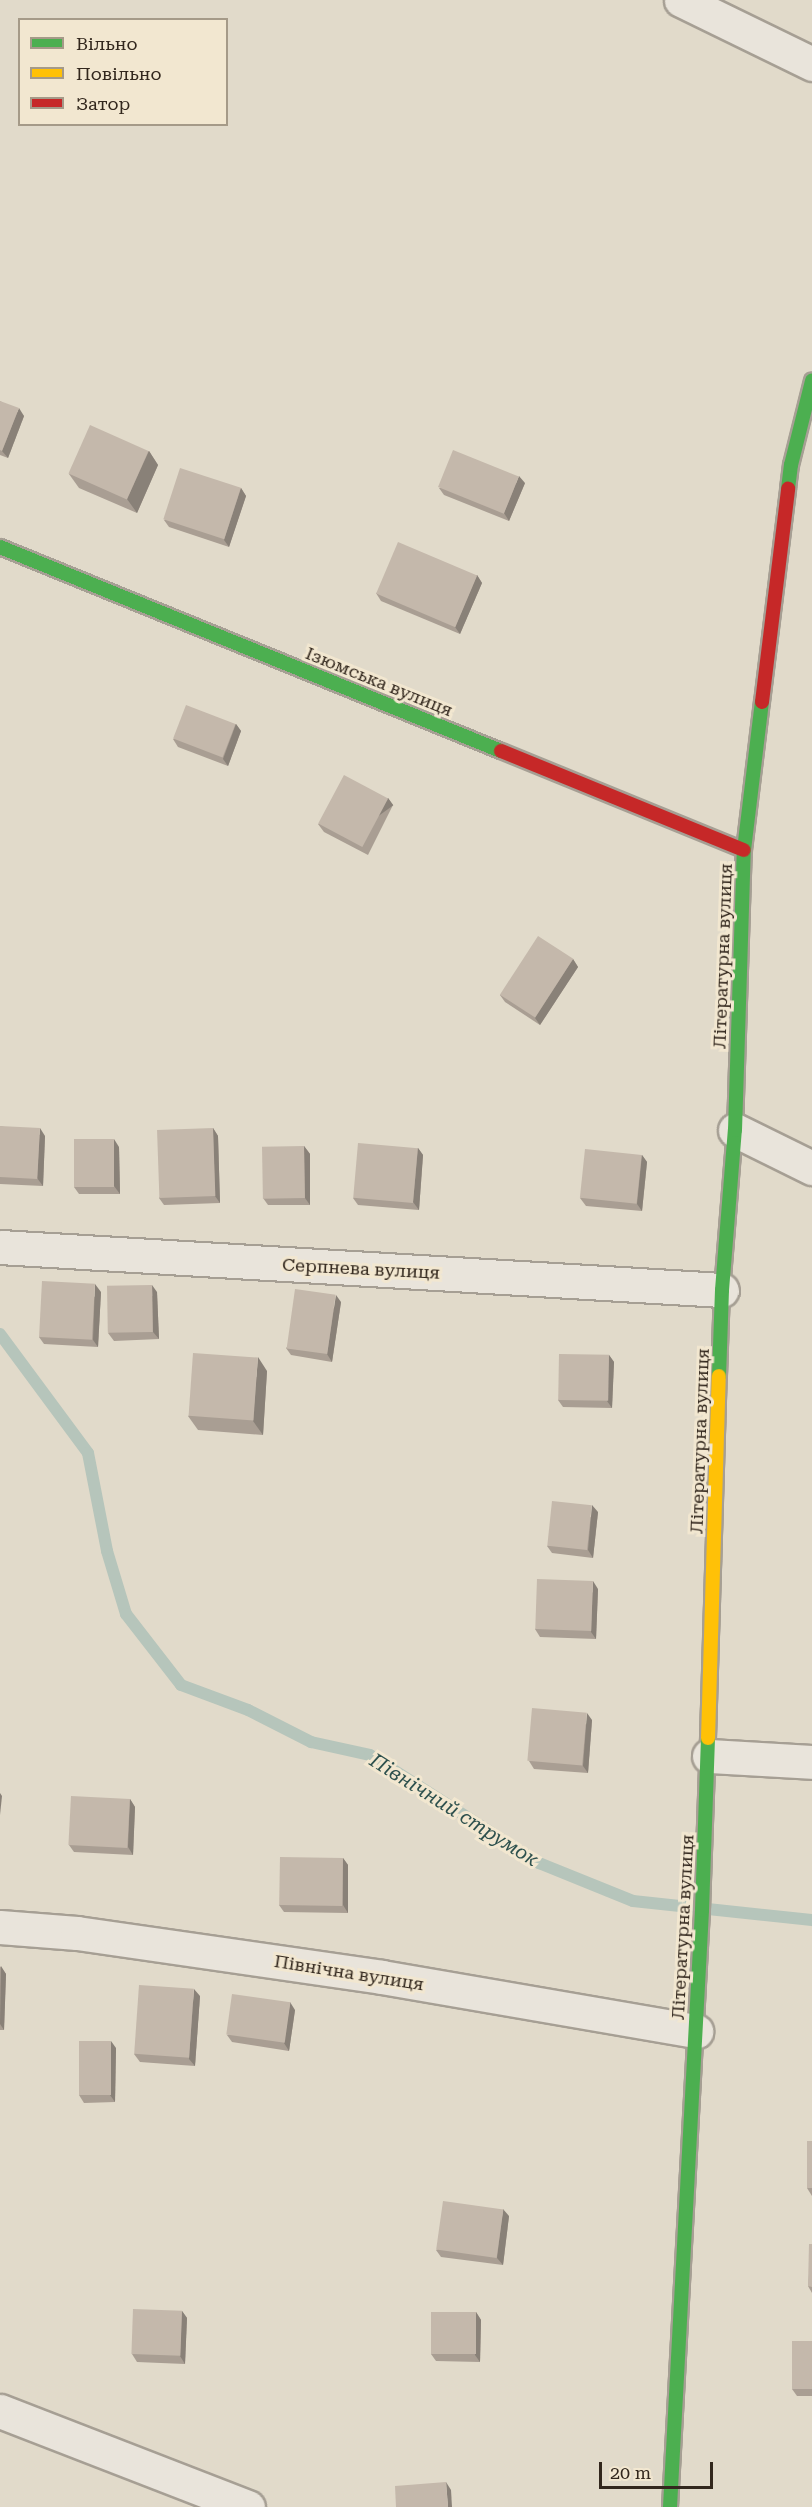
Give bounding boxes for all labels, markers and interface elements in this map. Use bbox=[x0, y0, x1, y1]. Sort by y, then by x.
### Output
legend bbox=[18, 18, 228, 126]
text: Вільно bbox=[76, 33, 138, 54]
text: Повільно bbox=[76, 63, 162, 84]
text: Затор bbox=[76, 93, 130, 114]
street label: Ізюмська вулиця bbox=[302, 643, 456, 721]
street label: Літературна вулиця bbox=[709, 863, 737, 1049]
street label: Серпнева вулиця bbox=[282, 1254, 440, 1284]
street label: Літературна вулиця bbox=[686, 1348, 714, 1534]
water label: Північний струмок bbox=[365, 1748, 543, 1872]
street label: Літературна вулиця bbox=[667, 1834, 699, 2020]
street label: Північна вулиця bbox=[273, 1951, 425, 1995]
scale bar bbox=[602, 2450, 716, 2488]
text: 20 m bbox=[610, 2462, 651, 2483]

